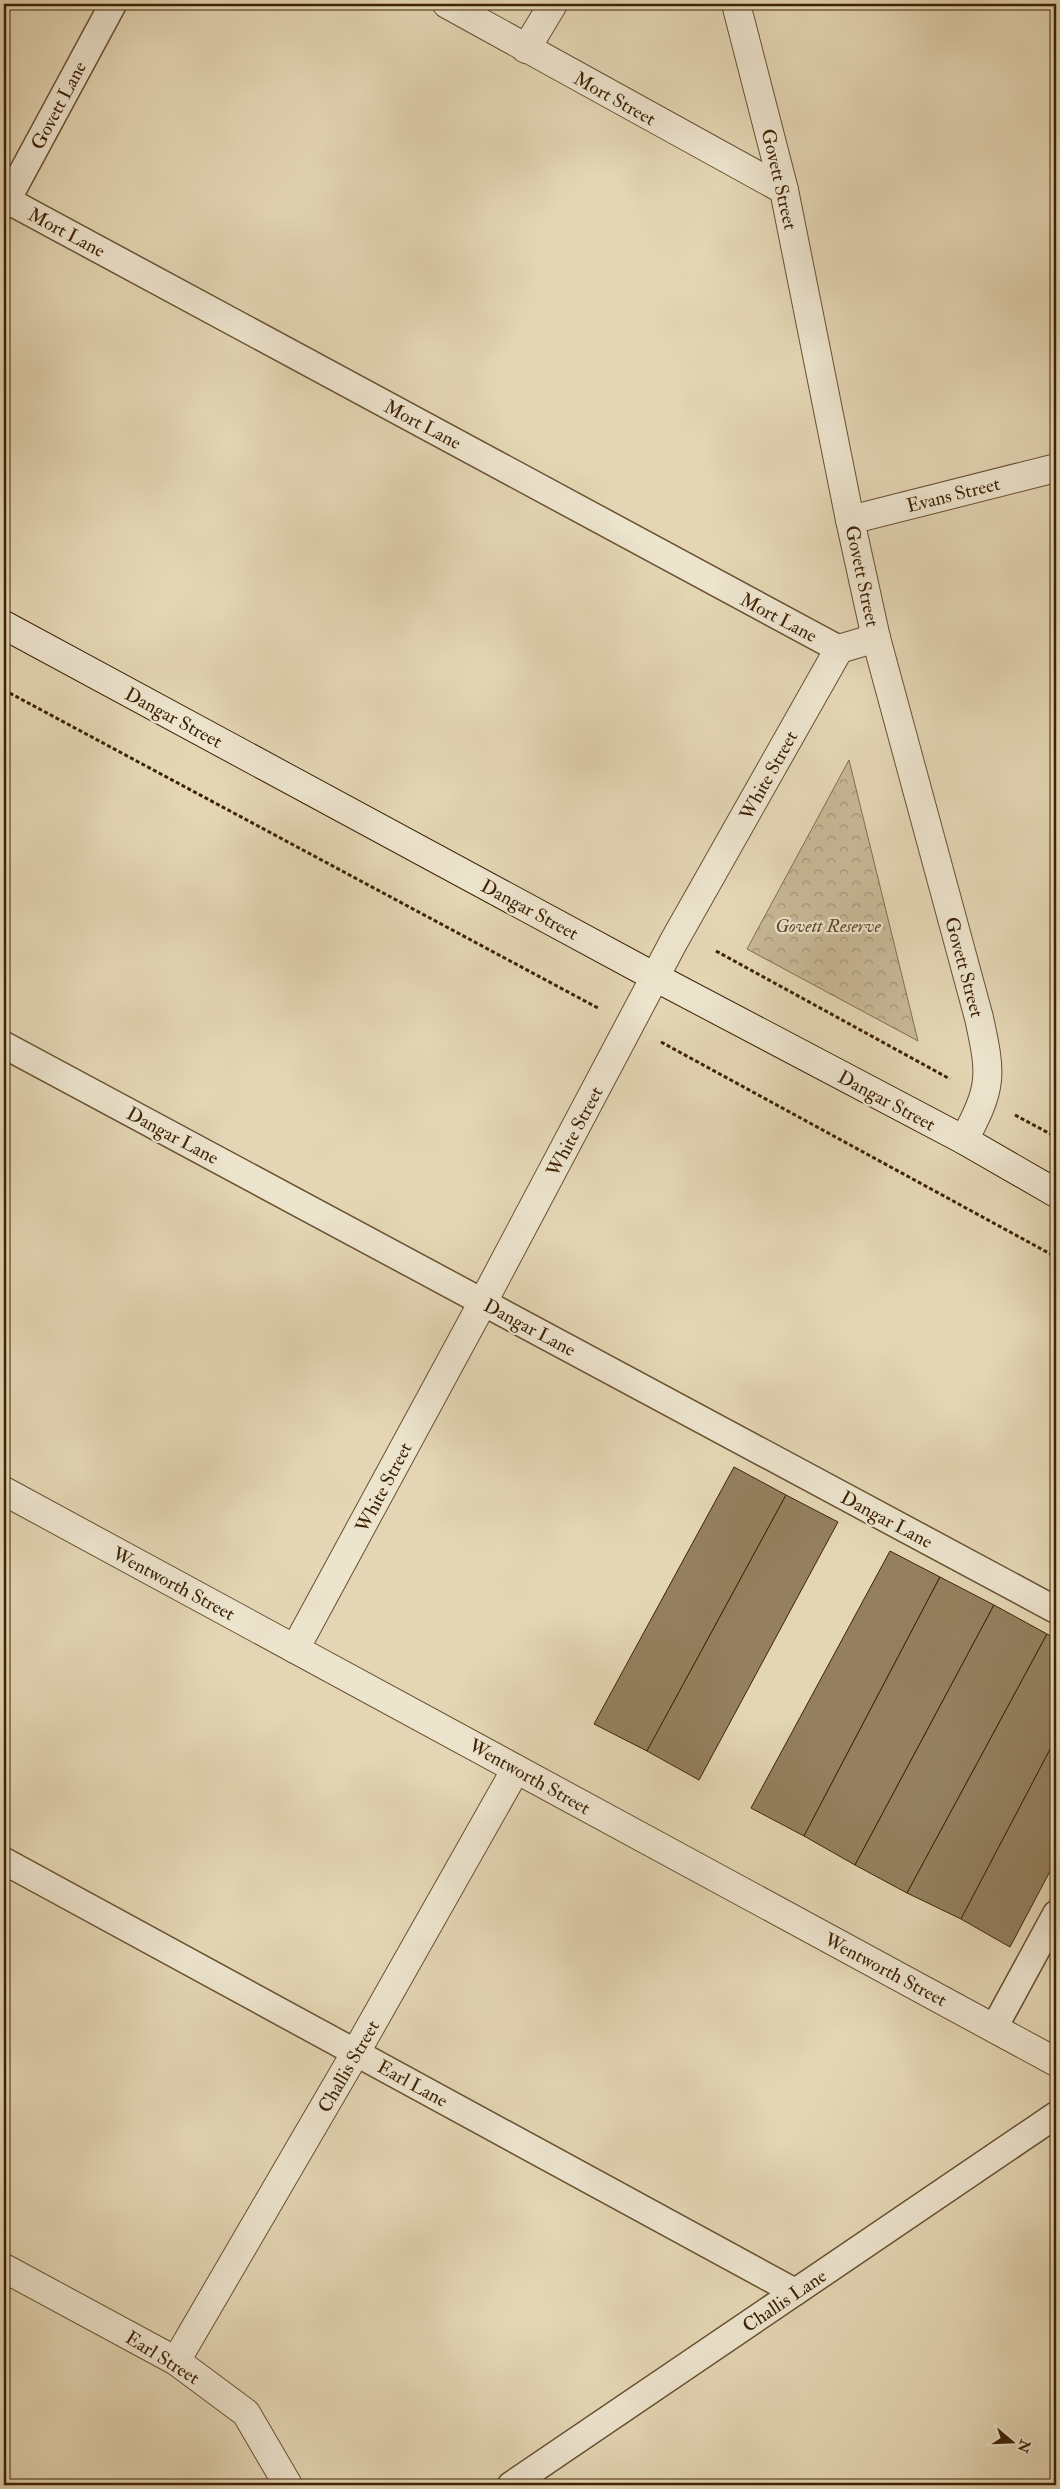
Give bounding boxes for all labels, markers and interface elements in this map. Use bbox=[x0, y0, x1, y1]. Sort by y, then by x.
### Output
street label: Govett Lane bbox=[26, 57, 92, 154]
street label: Mort Street bbox=[569, 67, 660, 131]
street label: Govett Street bbox=[756, 126, 802, 232]
street label: Mort Lane bbox=[24, 203, 109, 263]
street label: Mort Lane bbox=[380, 395, 465, 455]
street label: Evans Street bbox=[904, 472, 1002, 518]
street label: Govett Street bbox=[840, 523, 884, 629]
street label: Mort Lane bbox=[736, 588, 821, 648]
street label: Dangar Street bbox=[121, 682, 226, 754]
street label: White Street bbox=[734, 727, 803, 825]
street label: Dangar Street bbox=[477, 874, 582, 946]
park label: Govett Reserve bbox=[775, 914, 881, 938]
street label: Govett Street bbox=[939, 914, 989, 1020]
street label: Dangar Street bbox=[834, 1065, 939, 1137]
street label: White Street bbox=[541, 1082, 609, 1181]
street label: Dangar Lane bbox=[122, 1102, 223, 1170]
street label: Dangar Lane bbox=[479, 1294, 580, 1362]
street label: White Street bbox=[350, 1438, 418, 1537]
street label: Dangar Lane bbox=[836, 1486, 937, 1554]
street label: Wentworth Street bbox=[107, 1541, 239, 1626]
street label: Wentworth Street bbox=[464, 1733, 594, 1820]
street label: Wentworth Street bbox=[819, 1927, 951, 2012]
street label: Challis Street bbox=[313, 2016, 385, 2117]
street label: Earl Lane bbox=[373, 2055, 452, 2113]
street label: Challis Lane bbox=[738, 2264, 831, 2338]
street label: Earl Street bbox=[121, 2326, 204, 2390]
north arrow bbox=[988, 2416, 1038, 2466]
text: N bbox=[1014, 2436, 1034, 2455]

